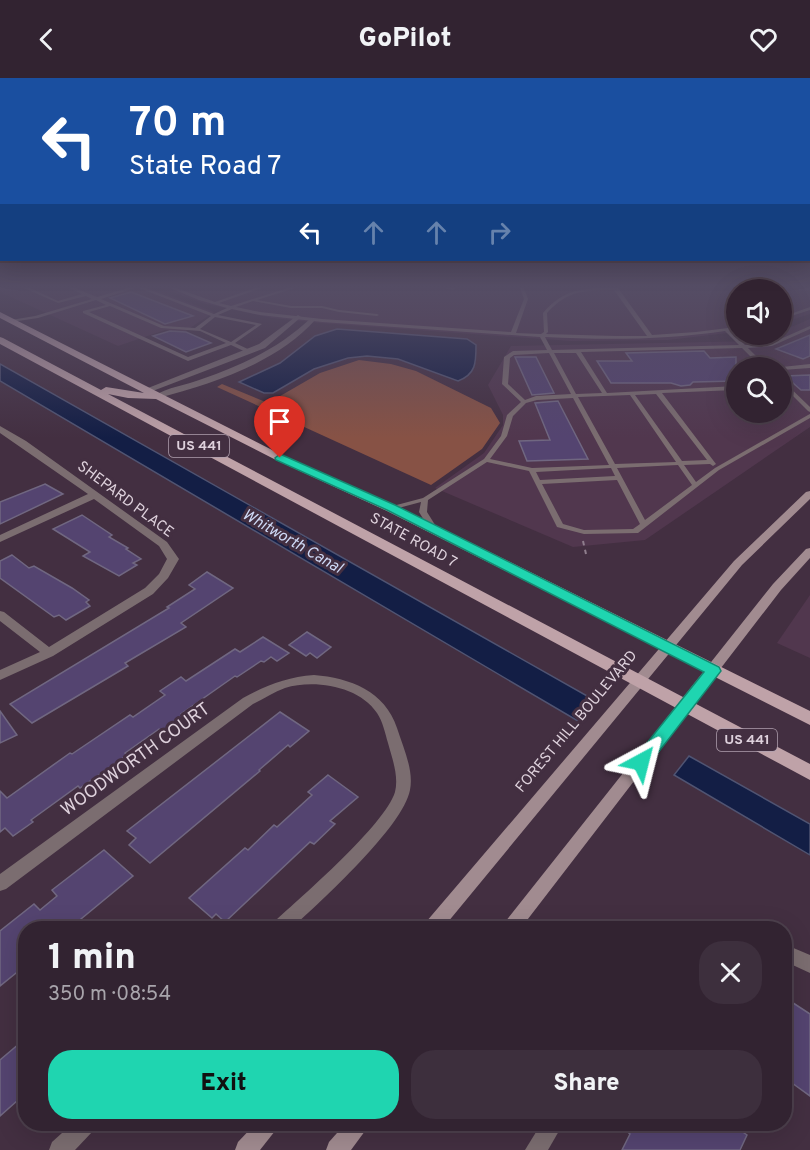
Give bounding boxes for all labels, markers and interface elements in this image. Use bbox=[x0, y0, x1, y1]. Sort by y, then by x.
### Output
text: GoPilot bbox=[359, 22, 451, 56]
icon: back bbox=[30, 23, 63, 56]
icon: heart bbox=[747, 23, 780, 56]
text: 70 m bbox=[129, 98, 227, 151]
icon: left bbox=[30, 102, 108, 180]
text: State Road 7 bbox=[129, 150, 281, 184]
icon: left bbox=[294, 216, 327, 249]
icon: ahead bbox=[357, 216, 390, 249]
icon: ahead bbox=[420, 216, 453, 249]
icon: right bbox=[483, 216, 516, 249]
map controls bbox=[726, 279, 792, 423]
button: sound bbox=[726, 279, 792, 345]
button: search bbox=[726, 357, 792, 423]
pin bbox=[254, 396, 305, 458]
icon: arrive bbox=[263, 405, 296, 438]
road number: US 441 bbox=[169, 435, 229, 457]
street label: SHEPARD PLACE bbox=[73, 458, 177, 542]
water label: Whitworth Canal bbox=[238, 505, 347, 579]
street label: STATE ROAD 7 bbox=[366, 509, 460, 573]
street label: FOREST HILL BOULEVARD bbox=[512, 647, 642, 797]
street label: WOODWORTH COURT bbox=[57, 698, 215, 822]
road number: US 441 bbox=[717, 729, 777, 751]
position arrow bbox=[609, 730, 673, 794]
text: 1 min bbox=[48, 936, 136, 982]
button: close bbox=[699, 941, 762, 1004]
text: 350 m · 08:54 bbox=[48, 982, 171, 1008]
button: Exit bbox=[48, 1050, 399, 1119]
button: Share bbox=[411, 1050, 762, 1119]

